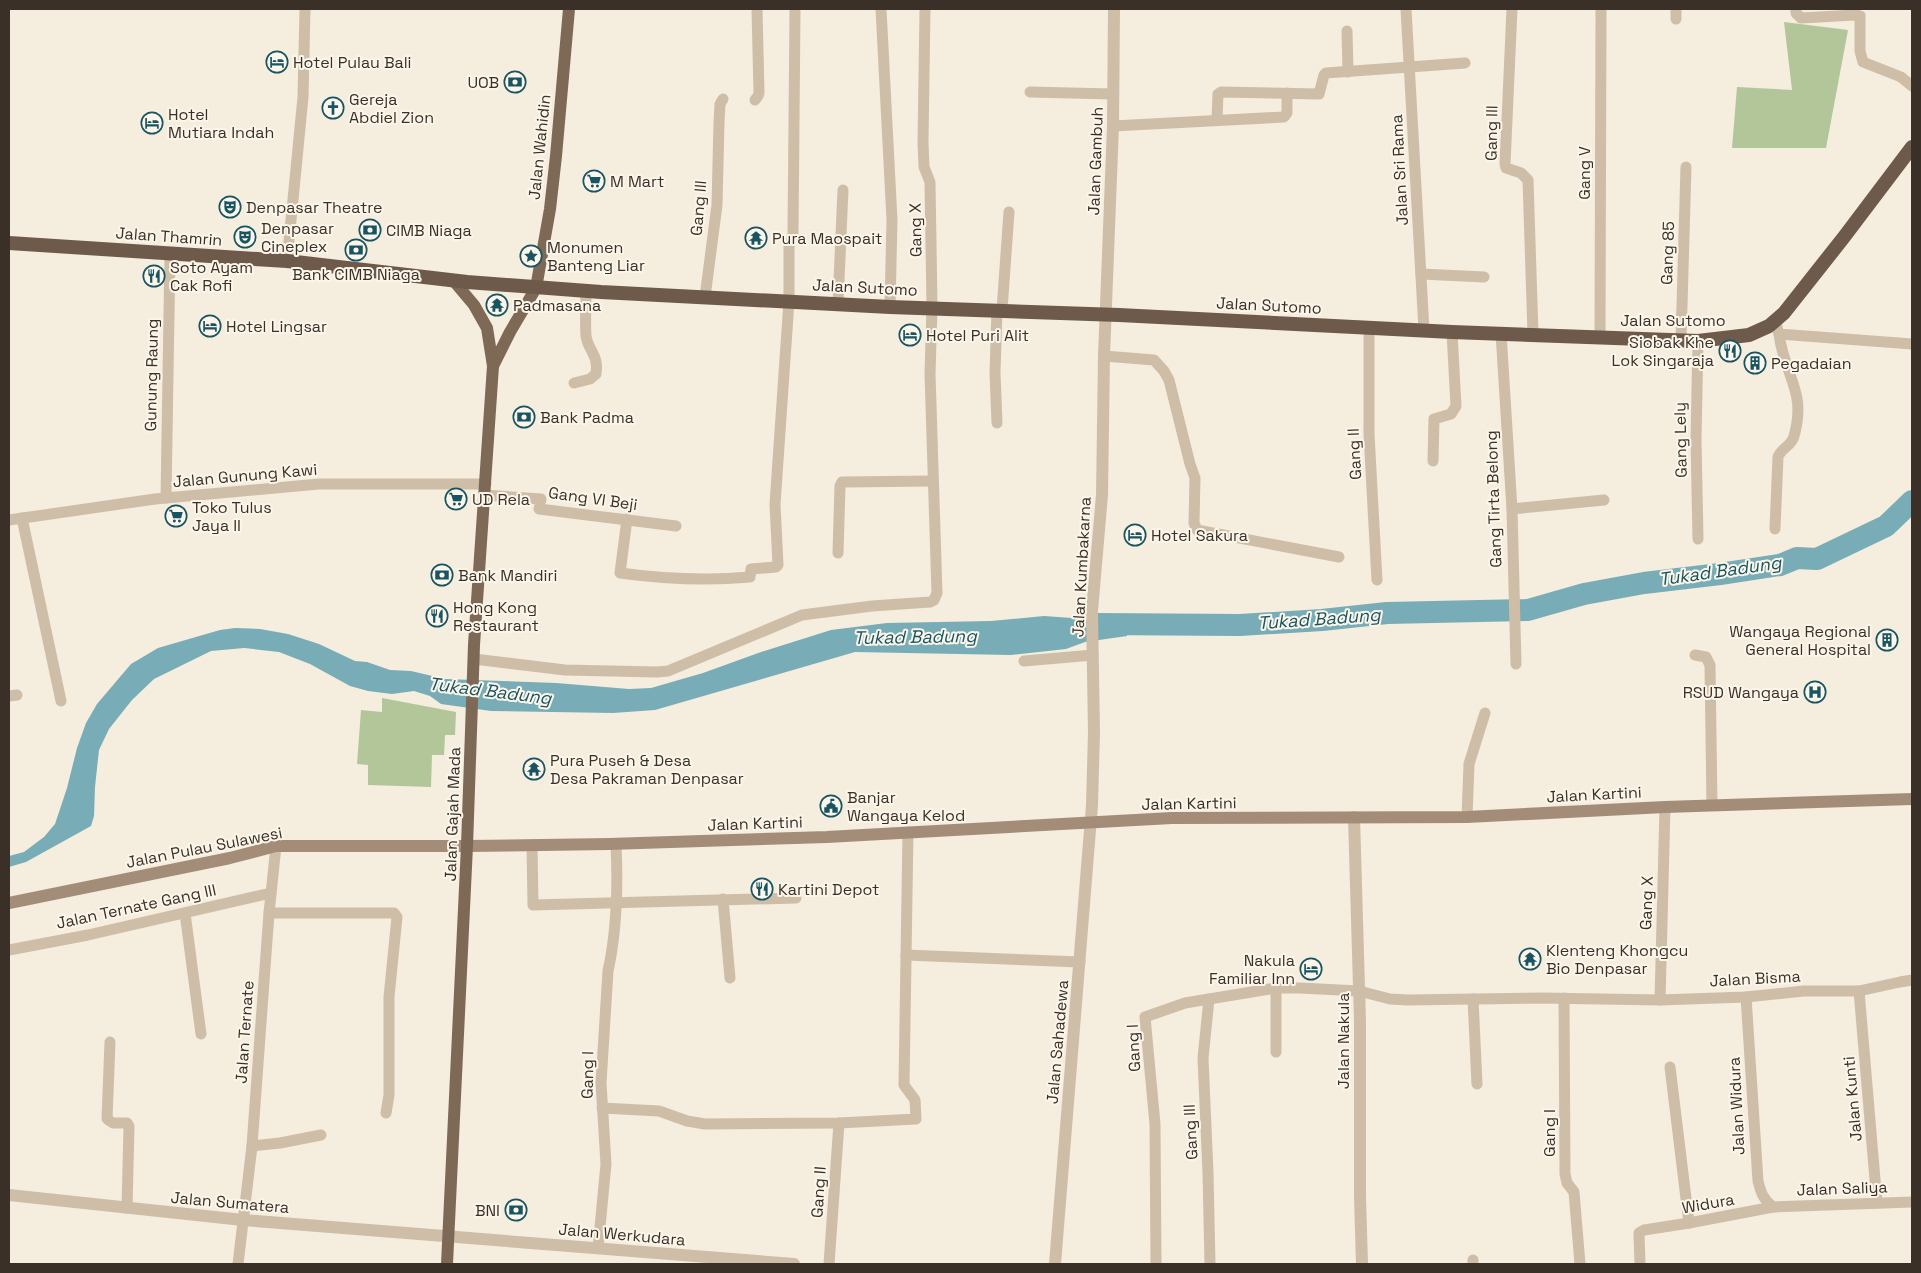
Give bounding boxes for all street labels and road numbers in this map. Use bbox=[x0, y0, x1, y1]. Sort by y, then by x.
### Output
street label: Jalan Wahidin bbox=[524, 93, 555, 201]
street label: Gang III bbox=[1481, 105, 1502, 161]
street label: Jalan Gambuh bbox=[1083, 106, 1108, 216]
street label: Jalan Sri Rama bbox=[1386, 114, 1413, 226]
street label: Gang V bbox=[1574, 146, 1595, 200]
street label: Gang III bbox=[686, 179, 711, 237]
street label: Gang X bbox=[905, 203, 926, 257]
street label: Gang 85 bbox=[1656, 221, 1679, 285]
street label: Jalan Thamrin bbox=[115, 222, 223, 251]
street label: Jalan Sutomo bbox=[812, 274, 918, 301]
street label: Jalan Sutomo bbox=[1216, 292, 1322, 319]
street label: Jalan Sutomo bbox=[1620, 310, 1726, 331]
street label: Gunung Raung bbox=[140, 318, 163, 432]
street label: Gang Lely bbox=[1669, 402, 1692, 478]
street label: Gang II bbox=[1343, 428, 1366, 480]
street label: Gang Tirta Belong bbox=[1481, 430, 1506, 568]
street label: Jalan Gunung Kawi bbox=[172, 459, 318, 492]
street label: Gang VI Beji bbox=[547, 482, 639, 515]
street label: Jalan Kumbakarna bbox=[1067, 496, 1096, 638]
street label: Jalan Gajah Mada bbox=[440, 746, 465, 882]
street label: Jalan Kartini bbox=[1546, 782, 1642, 807]
street label: Jalan Kartini bbox=[1141, 792, 1237, 815]
street label: Jalan Kartini bbox=[707, 811, 803, 836]
street label: Jalan Pulau Sulawesi bbox=[124, 822, 284, 873]
street label: Gang X bbox=[1635, 876, 1658, 930]
street label: Jalan Ternate Gang III bbox=[54, 879, 218, 934]
street label: Jalan Bisma bbox=[1709, 966, 1801, 991]
street label: Jalan Sahadewa bbox=[1042, 979, 1073, 1105]
street label: Jalan Ternate bbox=[230, 980, 259, 1084]
street label: Jalan Nakula bbox=[1333, 993, 1354, 1089]
street label: Gang I bbox=[1122, 1024, 1145, 1072]
street label: Gang I bbox=[577, 1051, 598, 1099]
street label: Jalan Kunti bbox=[1838, 1055, 1867, 1143]
street label: Jalan Widura bbox=[1723, 1056, 1750, 1156]
street label: Gang III bbox=[1179, 1104, 1202, 1160]
street label: Gang I bbox=[1539, 1109, 1560, 1157]
street label: Gang II bbox=[806, 1165, 831, 1219]
street label: Jalan Saliya bbox=[1796, 1176, 1888, 1201]
street label: Jalan Sumatera bbox=[170, 1187, 290, 1218]
street label: Widura bbox=[1680, 1189, 1736, 1218]
street label: Jalan Werkudara bbox=[558, 1218, 686, 1251]

